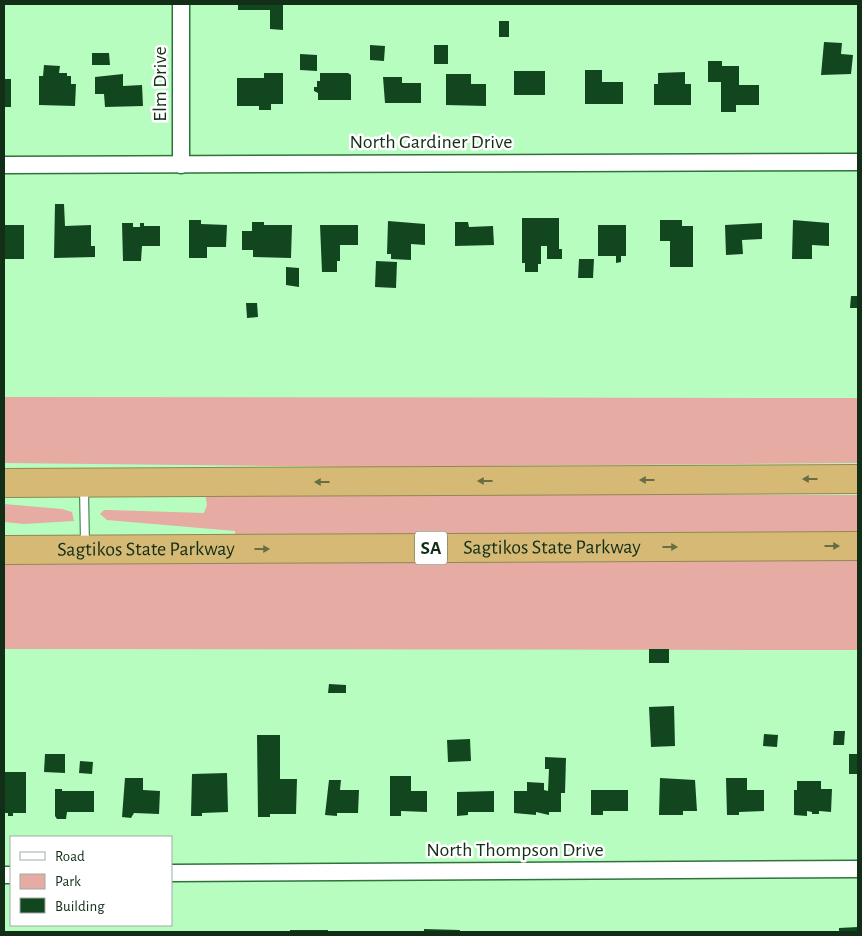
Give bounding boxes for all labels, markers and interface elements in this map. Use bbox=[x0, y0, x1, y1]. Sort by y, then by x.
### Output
street label: Elm Drive bbox=[150, 46, 170, 122]
street label: North Gardiner Drive bbox=[350, 132, 512, 152]
one-way arrow bbox=[801, 475, 817, 483]
one-way arrow bbox=[639, 476, 655, 484]
one-way arrow bbox=[476, 477, 492, 485]
one-way arrow bbox=[314, 478, 330, 486]
road number: SA bbox=[415, 532, 447, 564]
street label: Sagtikos State Parkway bbox=[463, 537, 641, 558]
street label: Sagtikos State Parkway bbox=[57, 539, 235, 560]
one-way arrow bbox=[825, 542, 841, 550]
one-way arrow bbox=[662, 543, 678, 551]
one-way arrow bbox=[255, 545, 271, 553]
legend bbox=[10, 836, 172, 926]
street label: North Thompson Drive bbox=[426, 840, 604, 860]
text: Road bbox=[55, 849, 85, 864]
text: Park bbox=[55, 874, 81, 889]
text: Building bbox=[55, 899, 105, 914]

